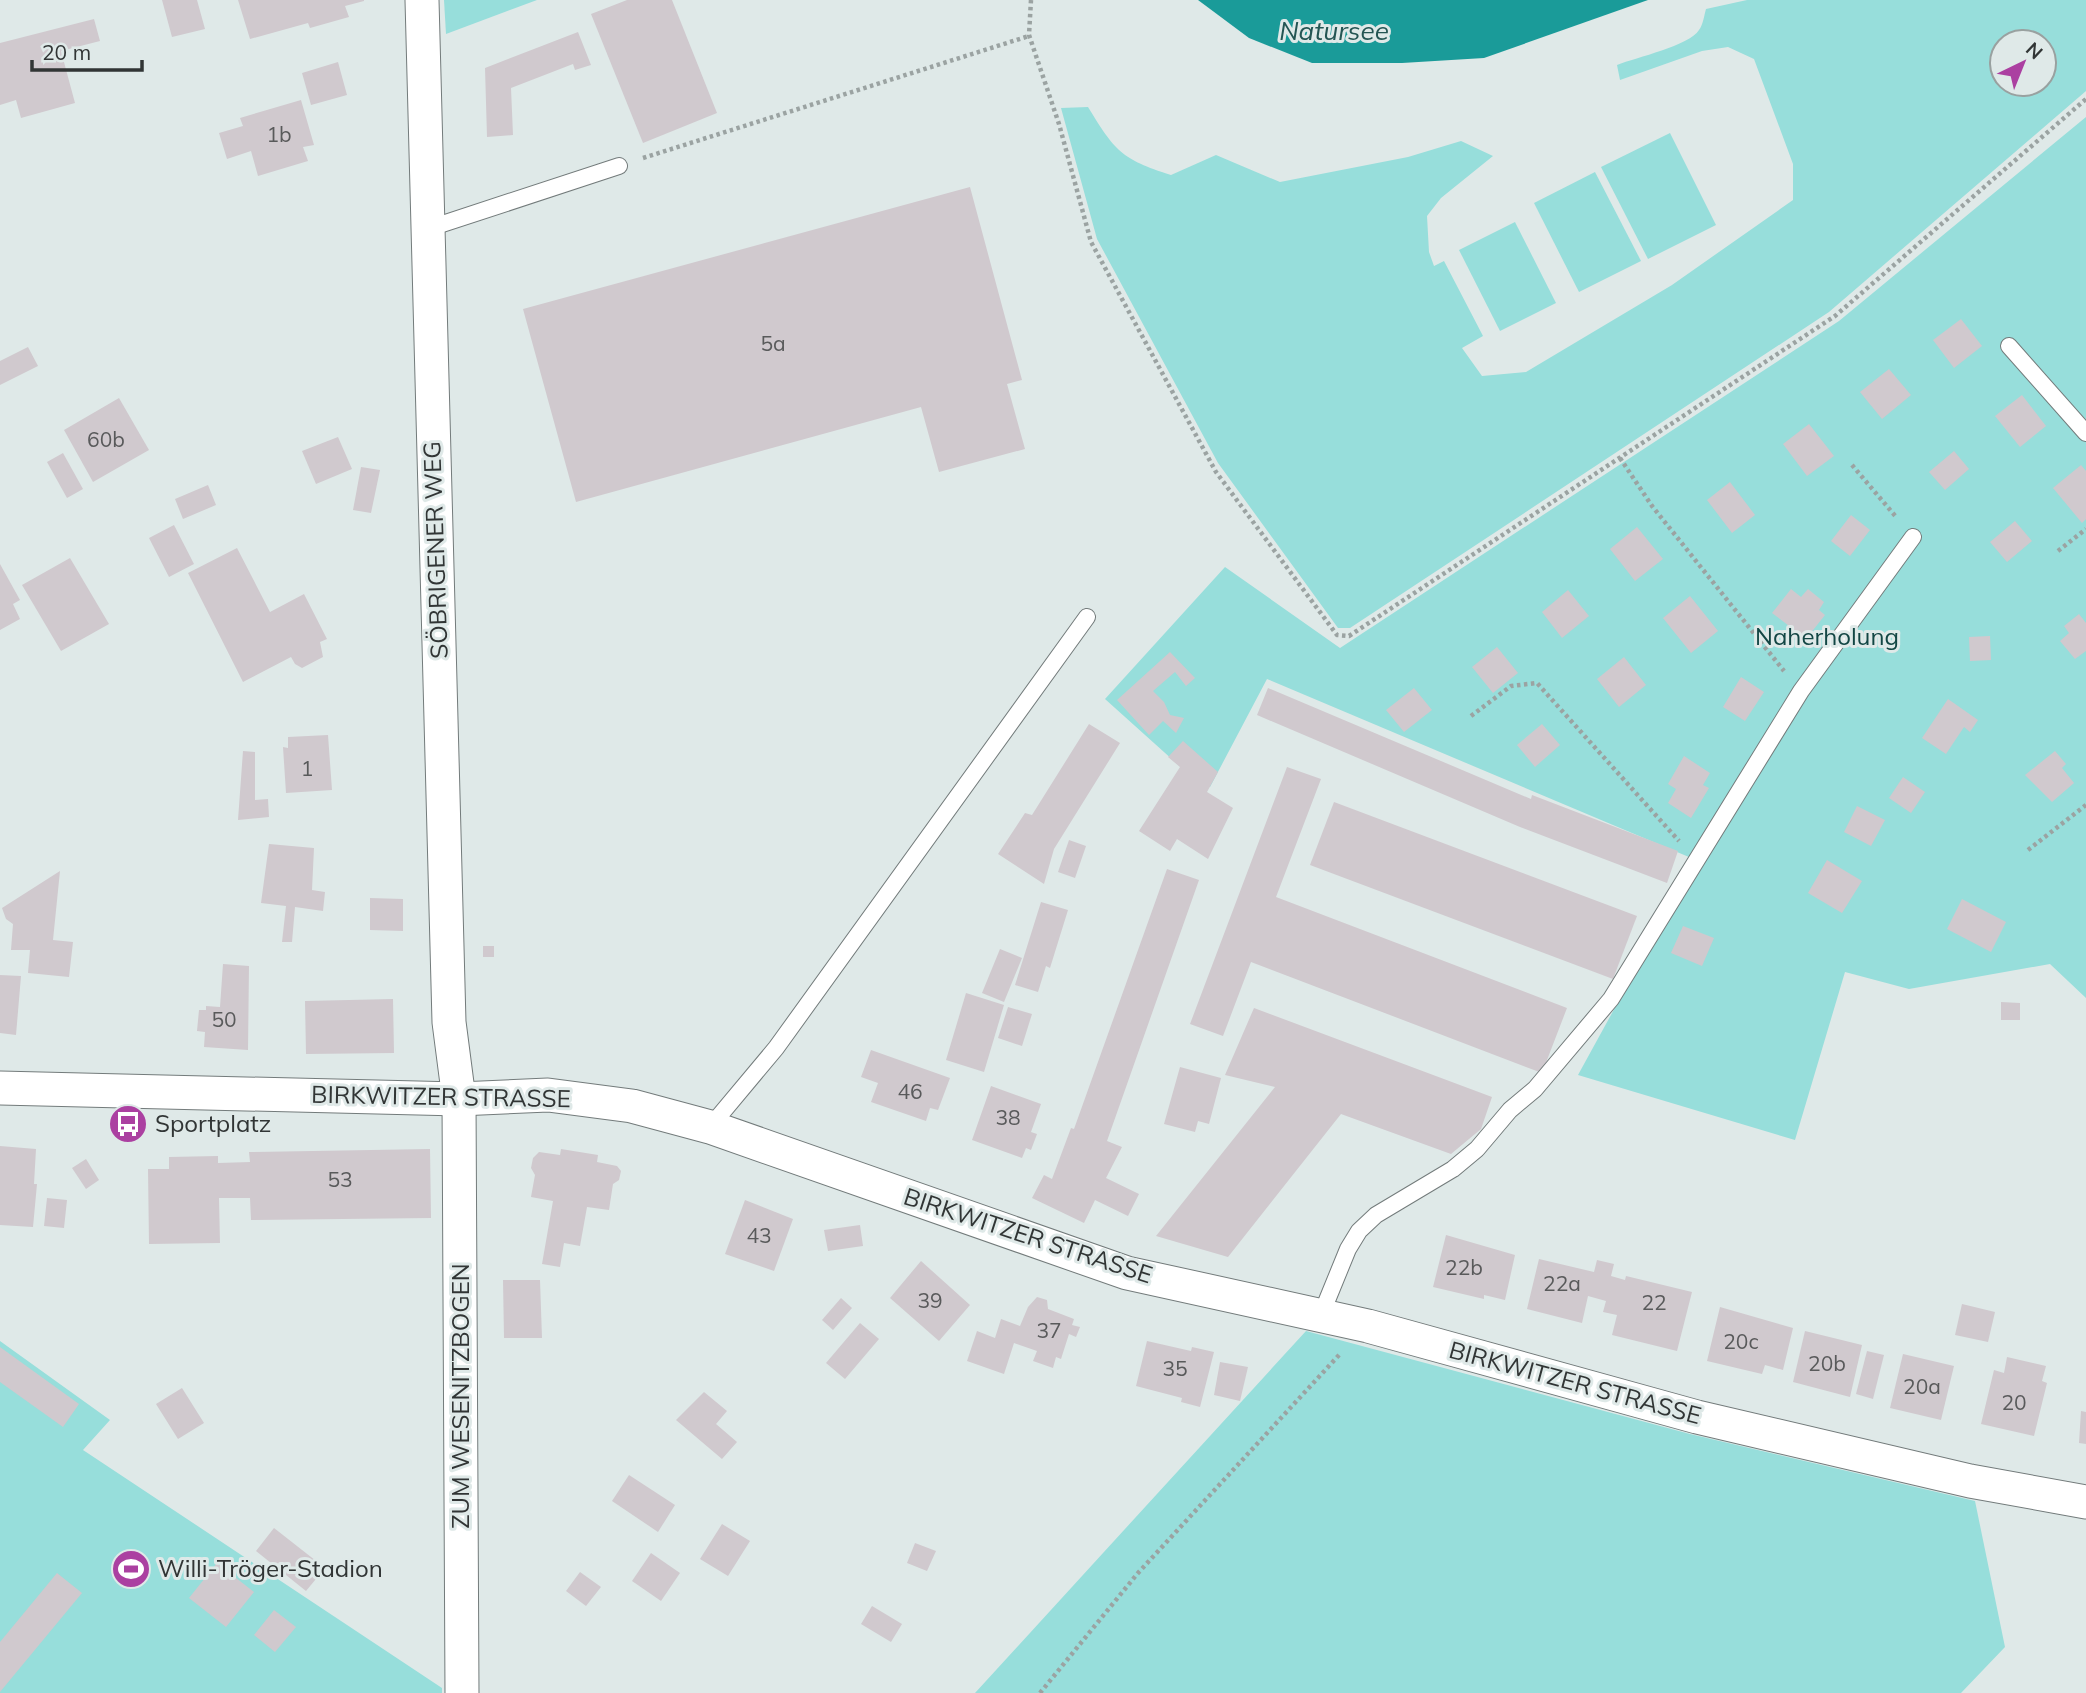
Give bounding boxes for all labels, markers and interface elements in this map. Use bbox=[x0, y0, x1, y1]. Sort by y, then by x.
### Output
water label: Natursee bbox=[1279, 14, 1389, 47]
scale bar bbox=[32, 28, 142, 72]
north arrow bbox=[1988, 28, 2058, 98]
text: N bbox=[2021, 37, 2048, 64]
text: 20 m bbox=[42, 39, 91, 65]
house number: 1b bbox=[266, 121, 292, 147]
house number: 5a bbox=[760, 330, 786, 356]
house number: 60b bbox=[87, 426, 125, 452]
street label: SÖBRIGENER WEG bbox=[416, 441, 454, 659]
park label: Naherholung bbox=[1755, 621, 1899, 651]
house number: 1 bbox=[301, 755, 313, 781]
house number: 50 bbox=[211, 1006, 237, 1032]
house number: 46 bbox=[897, 1078, 923, 1104]
street label: BIRKWITZER STRASSE bbox=[311, 1079, 571, 1113]
bus stop icon: Sportplatz bbox=[107, 1103, 149, 1145]
house number: 38 bbox=[995, 1104, 1021, 1130]
place label: Sportplatz bbox=[155, 1108, 271, 1138]
house number: 53 bbox=[327, 1166, 353, 1192]
street label: BIRKWITZER STRASSE bbox=[900, 1181, 1156, 1289]
house number: 43 bbox=[746, 1222, 772, 1248]
house number: 22b bbox=[1445, 1254, 1483, 1280]
street label: ZUM WESENITZBOGEN bbox=[445, 1263, 475, 1529]
house number: 22a bbox=[1543, 1270, 1581, 1296]
house number: 39 bbox=[917, 1287, 943, 1313]
house number: 22 bbox=[1641, 1289, 1667, 1315]
house number: 37 bbox=[1036, 1317, 1062, 1343]
house number: 20c bbox=[1723, 1328, 1759, 1354]
street label: BIRKWITZER STRASSE bbox=[1446, 1334, 1704, 1430]
house number: 20b bbox=[1808, 1350, 1846, 1376]
house number: 35 bbox=[1162, 1355, 1188, 1381]
house number: 20a bbox=[1903, 1373, 1941, 1399]
house number: 20 bbox=[2001, 1389, 2027, 1415]
sports icon: Willi-Tröger-Stadion bbox=[110, 1548, 152, 1590]
place label: Willi-Tröger-Stadion bbox=[158, 1553, 383, 1583]

